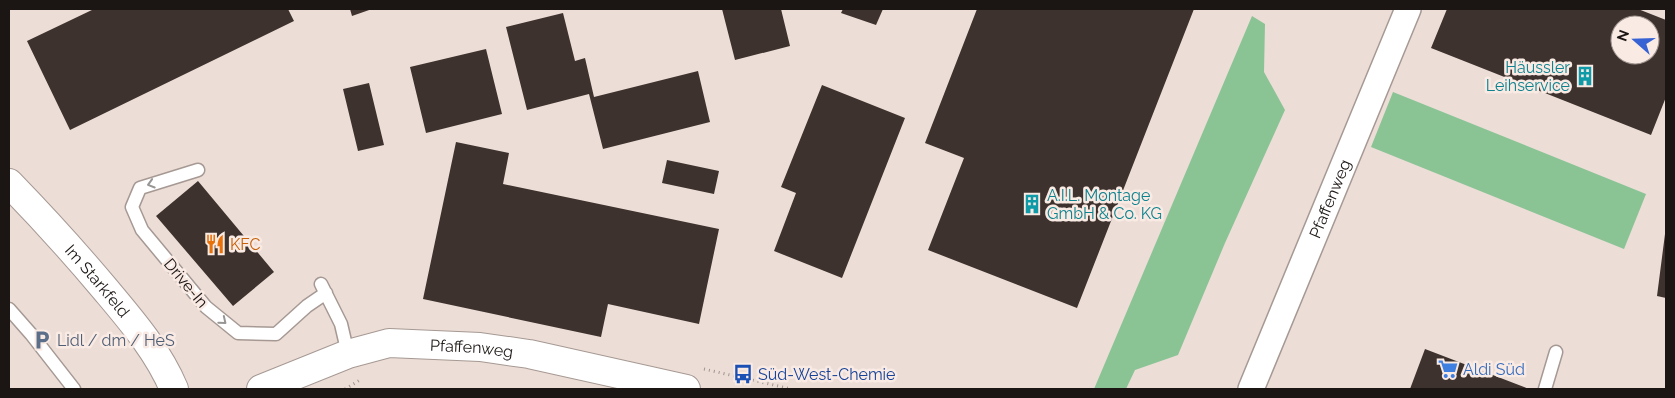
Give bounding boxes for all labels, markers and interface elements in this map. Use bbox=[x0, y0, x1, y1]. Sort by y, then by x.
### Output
north arrow bbox=[1610, 15, 1660, 65]
text: N bbox=[1613, 28, 1632, 43]
place label: Häussler Leihservice bbox=[1486, 58, 1570, 95]
building icon: Häussler Leihservice bbox=[1574, 65, 1596, 87]
street label: Pfaffenweg bbox=[1305, 156, 1354, 241]
one-way arrow bbox=[148, 179, 156, 189]
place label: A.I.L. Montage GmbH & Co. KG bbox=[1047, 186, 1162, 223]
building icon: A.I.L. Montage GmbH & Co. KG bbox=[1021, 193, 1043, 215]
restaurant icon: KFC bbox=[204, 233, 226, 255]
place label: KFC bbox=[230, 235, 260, 254]
street label: Im Starkfeld bbox=[61, 240, 134, 321]
street label: Drive-In bbox=[160, 255, 212, 311]
one-way arrow bbox=[217, 316, 226, 324]
parking icon: Lidl / dm / HeS bbox=[31, 329, 53, 351]
place label: Lidl / dm / HeS bbox=[57, 331, 175, 350]
street label: Pfaffenweg bbox=[430, 335, 514, 361]
supermarket icon: Aldi Süd bbox=[1437, 358, 1459, 380]
place label: Aldi Süd bbox=[1463, 360, 1525, 379]
bus stop icon: Süd-West-Chemie bbox=[732, 363, 754, 385]
place label: Süd-West-Chemie bbox=[758, 365, 895, 384]

